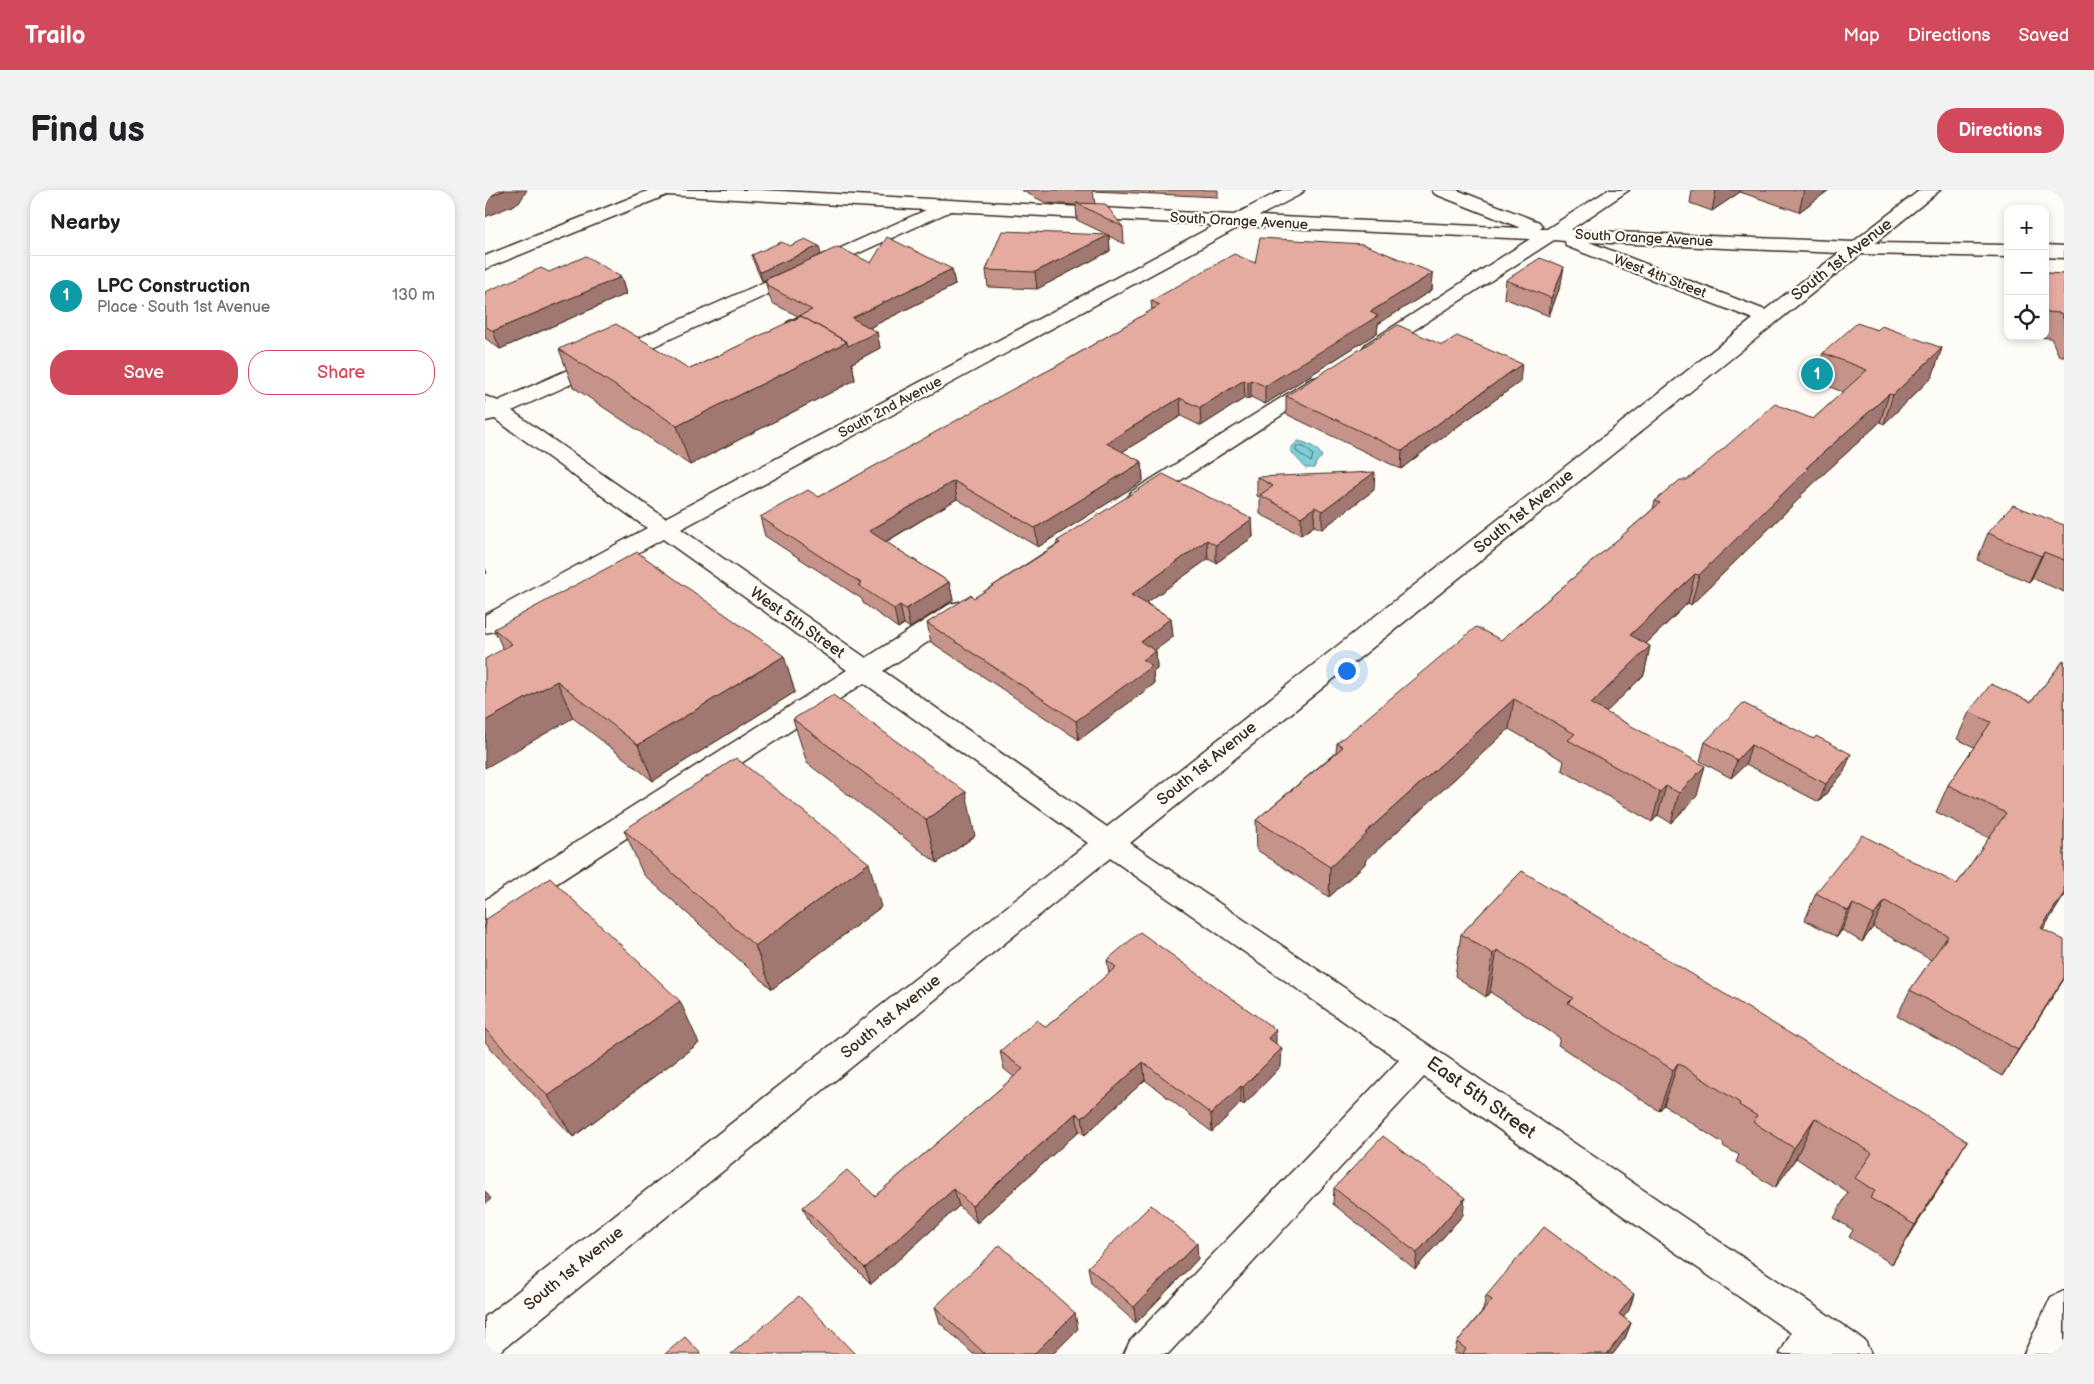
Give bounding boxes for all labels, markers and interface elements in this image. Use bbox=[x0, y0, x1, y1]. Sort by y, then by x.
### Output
text: Trailo bbox=[25, 21, 85, 50]
text: Map bbox=[1844, 25, 1880, 46]
text: Directions bbox=[1908, 25, 1990, 46]
text: Saved bbox=[2018, 25, 2069, 46]
button: Directions bbox=[1937, 108, 2064, 153]
text: Find us bbox=[30, 109, 145, 152]
map controls bbox=[2004, 205, 2049, 340]
button: + bbox=[2004, 205, 2049, 250]
street label: South Orange Avenue bbox=[1169, 209, 1309, 233]
text: Nearby bbox=[50, 210, 120, 235]
street label: South 1st Avenue bbox=[1788, 214, 1897, 305]
street label: South Orange Avenue bbox=[1574, 226, 1714, 250]
button: − bbox=[2004, 250, 2049, 295]
street label: West 4th Street bbox=[1611, 251, 1709, 302]
text: LPC Construction bbox=[97, 275, 250, 298]
text: 1 bbox=[63, 286, 69, 305]
text: 130 m bbox=[392, 286, 435, 305]
button: locate bbox=[2004, 295, 2049, 340]
text: Place · South 1st Avenue bbox=[97, 298, 270, 317]
button: Save bbox=[50, 350, 238, 395]
button: Share bbox=[248, 350, 435, 395]
pin: 1 bbox=[1801, 355, 1833, 393]
street label: South 2nd Avenue bbox=[835, 373, 945, 441]
street label: South 1st Avenue bbox=[1470, 466, 1578, 558]
street label: West 5th Street bbox=[746, 583, 848, 663]
your location bbox=[1334, 658, 1360, 684]
street label: South 1st Avenue bbox=[1153, 718, 1261, 810]
street label: South 1st Avenue bbox=[837, 971, 945, 1063]
street label: East 5th Street bbox=[1422, 1052, 1540, 1144]
street label: South 1st Avenue bbox=[520, 1223, 628, 1315]

